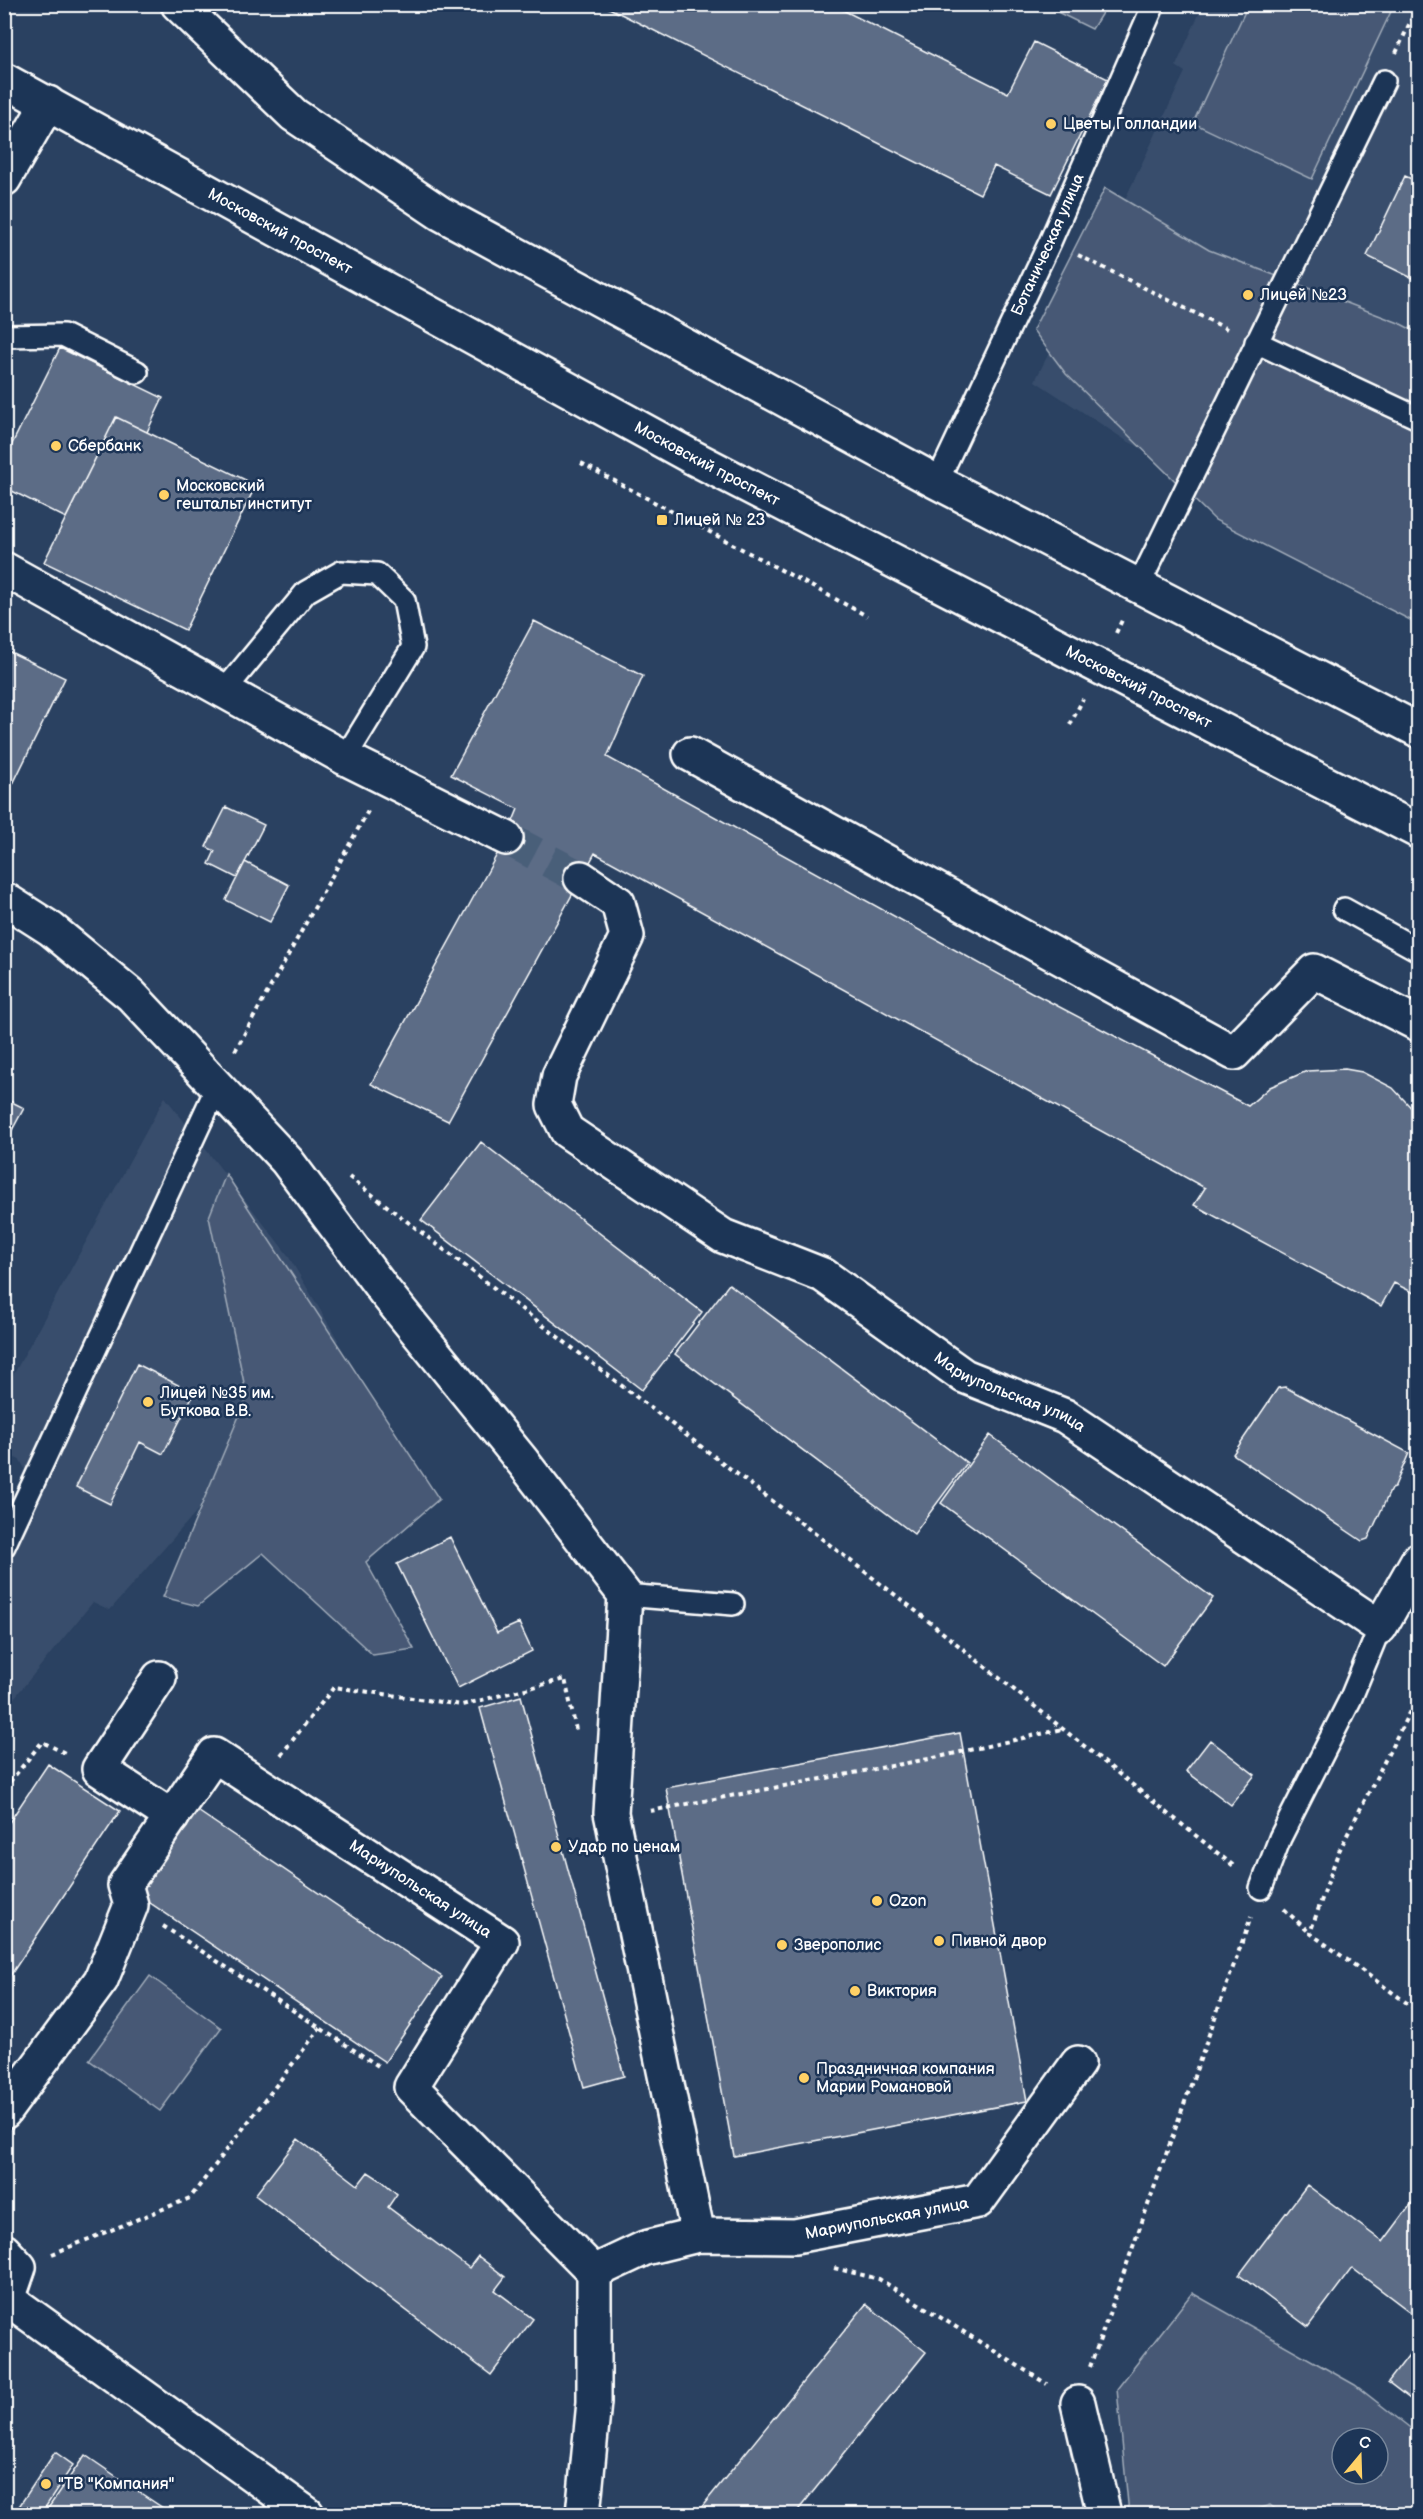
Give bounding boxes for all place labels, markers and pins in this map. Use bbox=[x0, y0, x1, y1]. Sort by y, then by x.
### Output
place label: Цветы Голландии bbox=[1063, 115, 1197, 134]
marker: Цветы Голландии bbox=[1044, 117, 1058, 131]
place label: Лицей №23 bbox=[1259, 286, 1347, 305]
marker: Лицей №23 bbox=[1241, 288, 1255, 302]
place label: Сбербанк bbox=[68, 437, 142, 456]
marker: Сбербанк bbox=[49, 439, 63, 453]
place label: Московский гештальт институт bbox=[176, 477, 312, 514]
marker: Московский гештальт институт bbox=[157, 488, 171, 502]
place label: Лицей № 23 bbox=[673, 511, 766, 530]
marker: Лицей № 23 bbox=[655, 513, 669, 527]
place label: Лицей №35 им. Буткова В.В. bbox=[159, 1384, 274, 1421]
marker: Лицей №35 им. Буткова В.В. bbox=[141, 1395, 155, 1409]
place label: Удар по ценам bbox=[568, 1838, 680, 1857]
marker: Удар по ценам bbox=[549, 1840, 563, 1854]
place label: Ozon bbox=[889, 1892, 927, 1911]
marker: Ozon bbox=[870, 1894, 884, 1908]
place label: Пивной двор bbox=[951, 1932, 1047, 1951]
marker: Пивной двор bbox=[932, 1934, 946, 1948]
place label: Зверополис bbox=[794, 1936, 882, 1955]
marker: Зверополис bbox=[775, 1938, 789, 1952]
place label: Виктория bbox=[867, 1982, 937, 2001]
marker: Виктория bbox=[848, 1984, 862, 1998]
place label: Праздничная компания Марии Романовой bbox=[816, 2060, 995, 2097]
marker: Праздничная компания Марии Романовой bbox=[797, 2071, 811, 2085]
place label: "ТВ "Компания" bbox=[58, 2475, 175, 2494]
marker: "ТВ "Компания" bbox=[39, 2477, 53, 2491]

